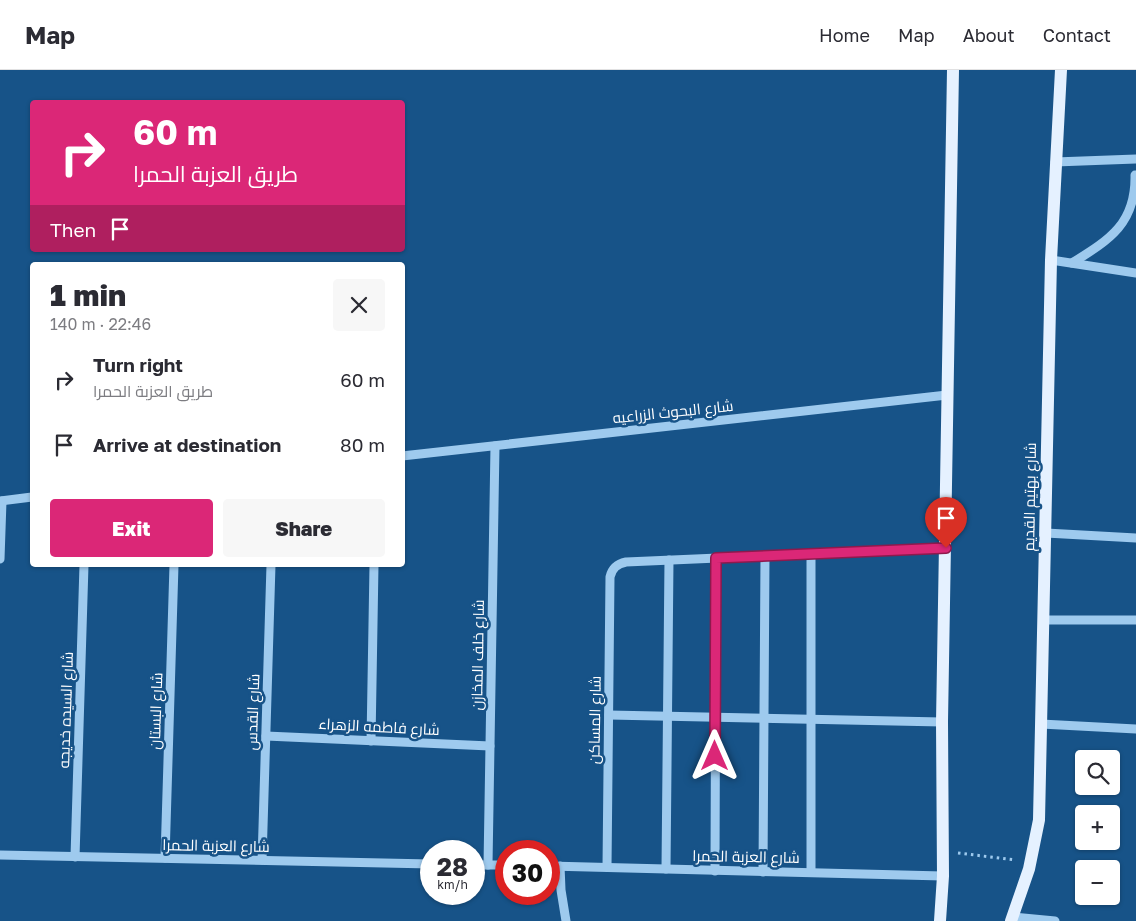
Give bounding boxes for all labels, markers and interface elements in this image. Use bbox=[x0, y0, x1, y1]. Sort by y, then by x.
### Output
text: Map bbox=[25, 20, 75, 49]
text: Home bbox=[819, 24, 870, 46]
text: Map bbox=[898, 24, 935, 46]
text: About bbox=[963, 24, 1015, 46]
text: Contact bbox=[1043, 24, 1111, 46]
text: 60 m bbox=[133, 111, 217, 153]
icon: right bbox=[50, 120, 115, 185]
text: طريق العزبة الحمرا bbox=[133, 160, 298, 187]
icon: arrive bbox=[106, 215, 134, 243]
text: Then bbox=[50, 218, 96, 241]
text: 1 min bbox=[50, 277, 126, 313]
button: close bbox=[333, 279, 385, 331]
text: 140 m · 22:46 bbox=[50, 314, 151, 334]
text: Turn right bbox=[93, 353, 183, 376]
icon: right bbox=[50, 366, 78, 394]
text: 60 m bbox=[340, 368, 385, 391]
text: طريق العزبة الحمرا bbox=[93, 381, 213, 401]
street label: شارع البحوث الزراعيه bbox=[612, 396, 734, 429]
icon: arrive bbox=[50, 431, 78, 459]
text: Arrive at destination bbox=[93, 433, 281, 456]
text: 80 m bbox=[340, 433, 385, 456]
street label: شارع بهتيم القديم bbox=[1019, 442, 1042, 552]
pin bbox=[925, 497, 967, 548]
button: Exit bbox=[50, 499, 213, 557]
button: Share bbox=[223, 499, 385, 557]
icon: arrive bbox=[932, 504, 960, 532]
street label: شارع خلف المخازن bbox=[467, 599, 490, 711]
street label: شارع السيده خديجه bbox=[54, 651, 79, 769]
street label: شارع البستان bbox=[145, 672, 168, 750]
street label: شارع القدس bbox=[242, 673, 265, 751]
street label: شارع المساكن bbox=[584, 676, 607, 764]
street label: شارع فاطمه الزهراء bbox=[318, 714, 440, 741]
position arrow bbox=[688, 729, 740, 781]
map controls bbox=[1075, 750, 1120, 905]
button: search bbox=[1075, 750, 1120, 795]
button: + bbox=[1075, 805, 1120, 850]
street label: شارع العزبة الحمرا bbox=[162, 835, 270, 858]
speed limit sign: 30 bbox=[495, 840, 560, 905]
street label: شارع العزبة الحمرا bbox=[692, 846, 800, 869]
text: 28 bbox=[437, 851, 468, 882]
button: − bbox=[1075, 860, 1120, 905]
text: km/h bbox=[437, 877, 468, 892]

